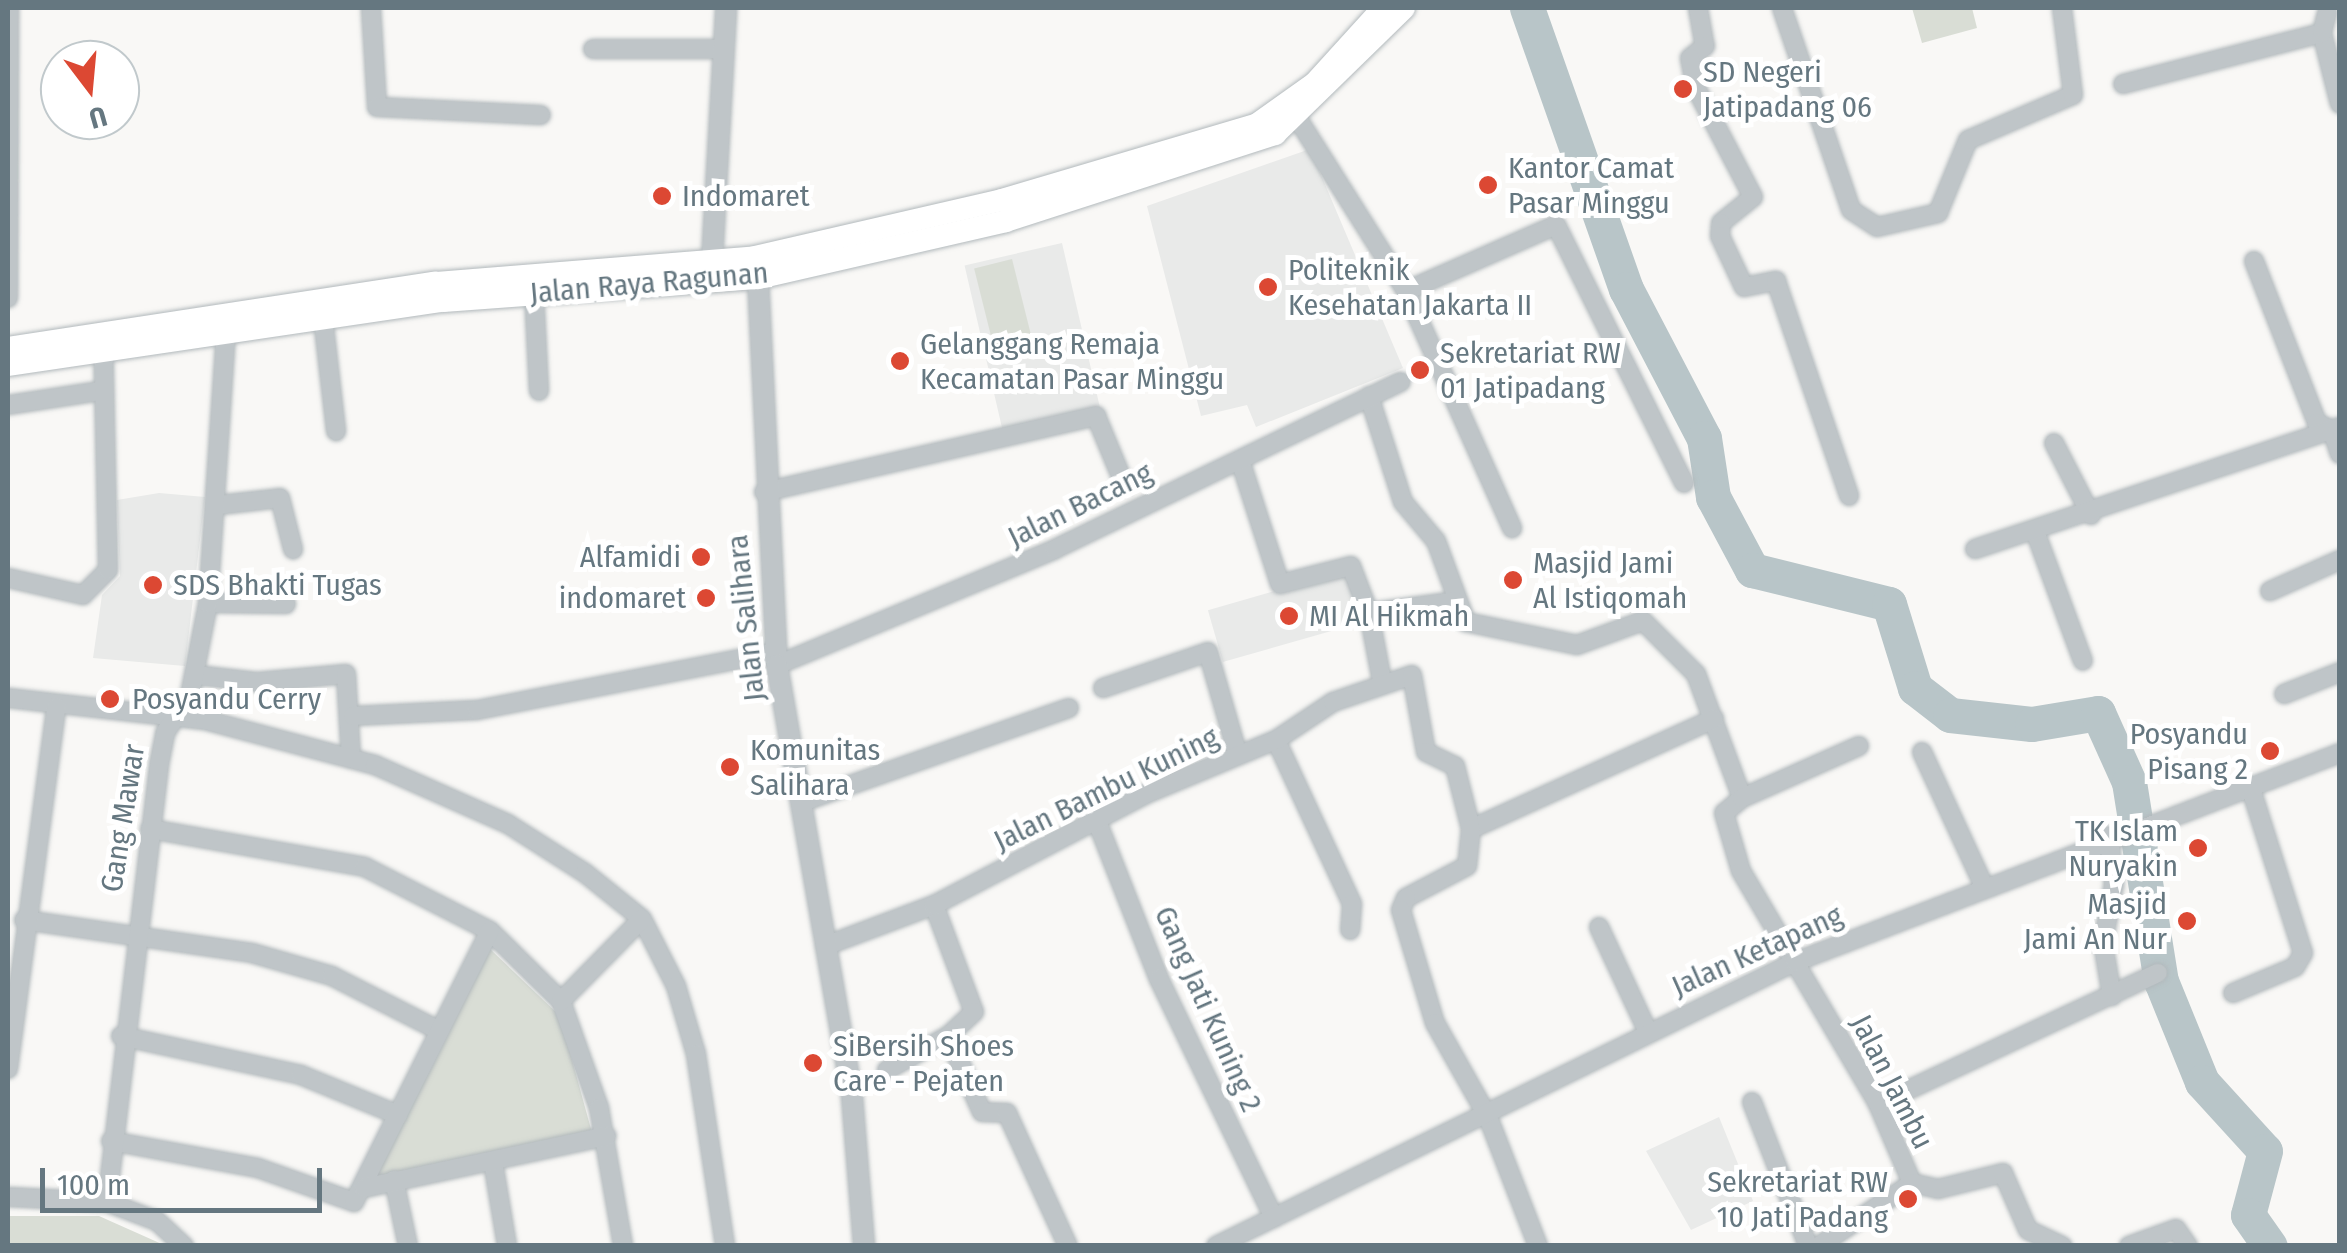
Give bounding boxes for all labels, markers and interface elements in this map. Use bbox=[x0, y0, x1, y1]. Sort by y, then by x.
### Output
north arrow bbox=[40, 40, 140, 140]
place label: SD Negeri Jatipadang 06 bbox=[1703, 54, 1872, 124]
marker: SD Negeri Jatipadang 06 bbox=[1672, 78, 1694, 100]
text: U bbox=[85, 99, 110, 136]
place label: Kantor Camat Pasar Minggu bbox=[1508, 150, 1674, 220]
marker: Kantor Camat Pasar Minggu bbox=[1477, 174, 1499, 196]
place label: Indomaret bbox=[682, 178, 810, 214]
marker: Indomaret bbox=[651, 185, 673, 207]
place label: Politeknik Kesehatan Jakarta II bbox=[1288, 252, 1532, 322]
street label: Jalan Raya Ragunan bbox=[528, 255, 770, 311]
marker: Politeknik Kesehatan Jakarta II bbox=[1257, 276, 1279, 298]
place label: Gelanggang Remaja Kecamatan Pasar Minggu bbox=[920, 326, 1224, 396]
place label: Sekretariat RW 01 Jatipadang bbox=[1440, 335, 1621, 406]
marker: Gelanggang Remaja Kecamatan Pasar Minggu bbox=[889, 350, 911, 372]
marker: Sekretariat RW 01 Jatipadang bbox=[1409, 359, 1431, 381]
street label: Jalan Bacang bbox=[1002, 455, 1158, 555]
street label: Jalan Salihara bbox=[719, 533, 773, 703]
place label: Alfamidi bbox=[580, 539, 681, 575]
place label: Masjid Jami Al Istiqomah bbox=[1533, 545, 1687, 616]
marker: Alfamidi bbox=[690, 546, 712, 568]
place label: SDS Bhakti Tugas bbox=[173, 567, 382, 603]
marker: Masjid Jami Al Istiqomah bbox=[1502, 569, 1524, 591]
marker: SDS Bhakti Tugas bbox=[142, 574, 164, 596]
place label: indomaret bbox=[559, 580, 686, 616]
marker: indomaret bbox=[695, 587, 717, 609]
place label: MI Al Hikmah bbox=[1309, 598, 1469, 634]
marker: MI Al Hikmah bbox=[1278, 605, 1300, 627]
place label: Posyandu Cerry bbox=[132, 681, 321, 717]
marker: Posyandu Cerry bbox=[97, 686, 123, 712]
place label: Posyandu Pisang 2 bbox=[2130, 716, 2248, 786]
street label: Jalan Bambu Kuning bbox=[988, 719, 1224, 859]
place label: Komunitas Salihara bbox=[750, 732, 880, 802]
marker: Posyandu Pisang 2 bbox=[2257, 738, 2283, 764]
street label: Gang Mawar bbox=[94, 742, 152, 894]
marker: Komunitas Salihara bbox=[719, 756, 741, 778]
place label: TK Islam Nuryakin bbox=[2069, 813, 2178, 884]
marker: TK Islam Nuryakin bbox=[2187, 837, 2209, 859]
place label: Masjid Jami An Nur bbox=[2023, 886, 2167, 956]
street label: Jalan Ketapang bbox=[1666, 897, 1848, 1005]
street label: Gang Jati Kuning 2 bbox=[1147, 901, 1269, 1117]
marker: Masjid Jami An Nur bbox=[2176, 910, 2198, 932]
street label: Jalan Jambu bbox=[1843, 1009, 1941, 1155]
place label: SiBersih Shoes Care - Pejaten bbox=[833, 1028, 1014, 1098]
marker: SiBersih Shoes Care - Pejaten bbox=[802, 1052, 824, 1074]
scale bar bbox=[45, 1148, 328, 1210]
place label: Sekretariat RW 10 Jati Padang bbox=[1707, 1164, 1888, 1234]
text: 100 m bbox=[57, 1167, 130, 1203]
marker: Sekretariat RW 10 Jati Padang bbox=[1897, 1188, 1919, 1210]

